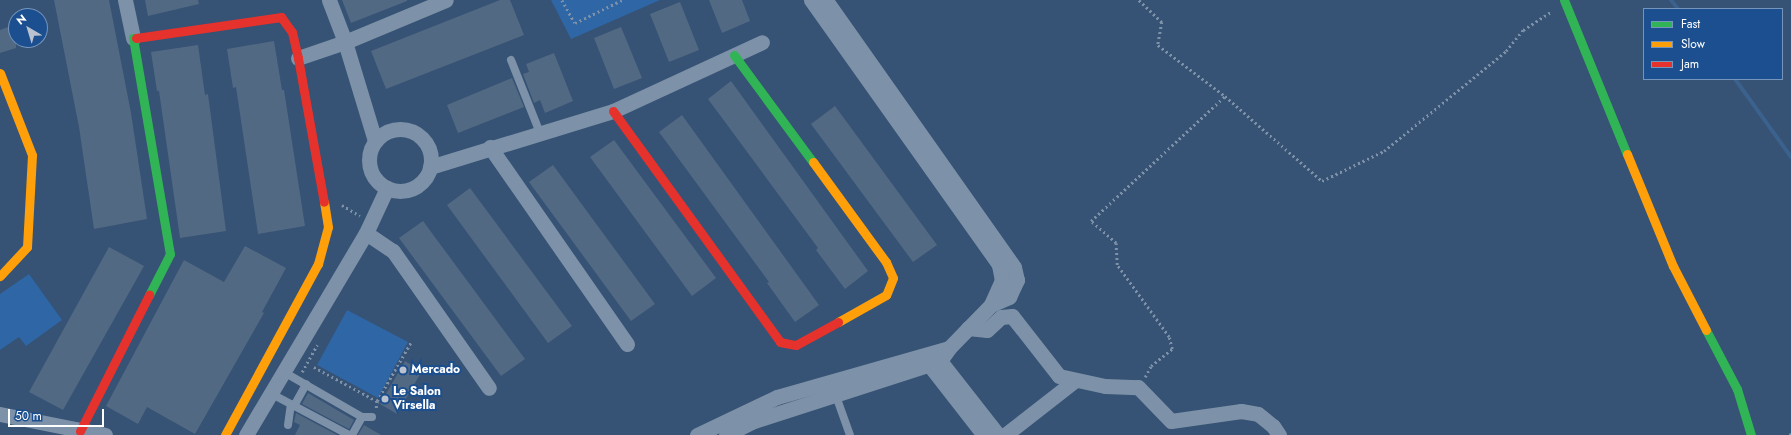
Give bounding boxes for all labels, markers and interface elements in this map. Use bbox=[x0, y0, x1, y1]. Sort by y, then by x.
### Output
north arrow bbox=[8, 8, 48, 48]
legend bbox=[1643, 8, 1783, 80]
text: N bbox=[13, 10, 30, 28]
text: Fast bbox=[1681, 15, 1700, 33]
text: Slow bbox=[1681, 35, 1705, 53]
text: Jam bbox=[1681, 55, 1699, 73]
place label: Mercado bbox=[411, 363, 460, 377]
marker: Mercado bbox=[398, 365, 408, 375]
place label: Le Salon Virsella bbox=[393, 385, 441, 413]
marker: Le Salon Virsella bbox=[380, 394, 390, 404]
scale bar bbox=[10, 401, 106, 427]
text: 50 m bbox=[15, 407, 42, 425]

